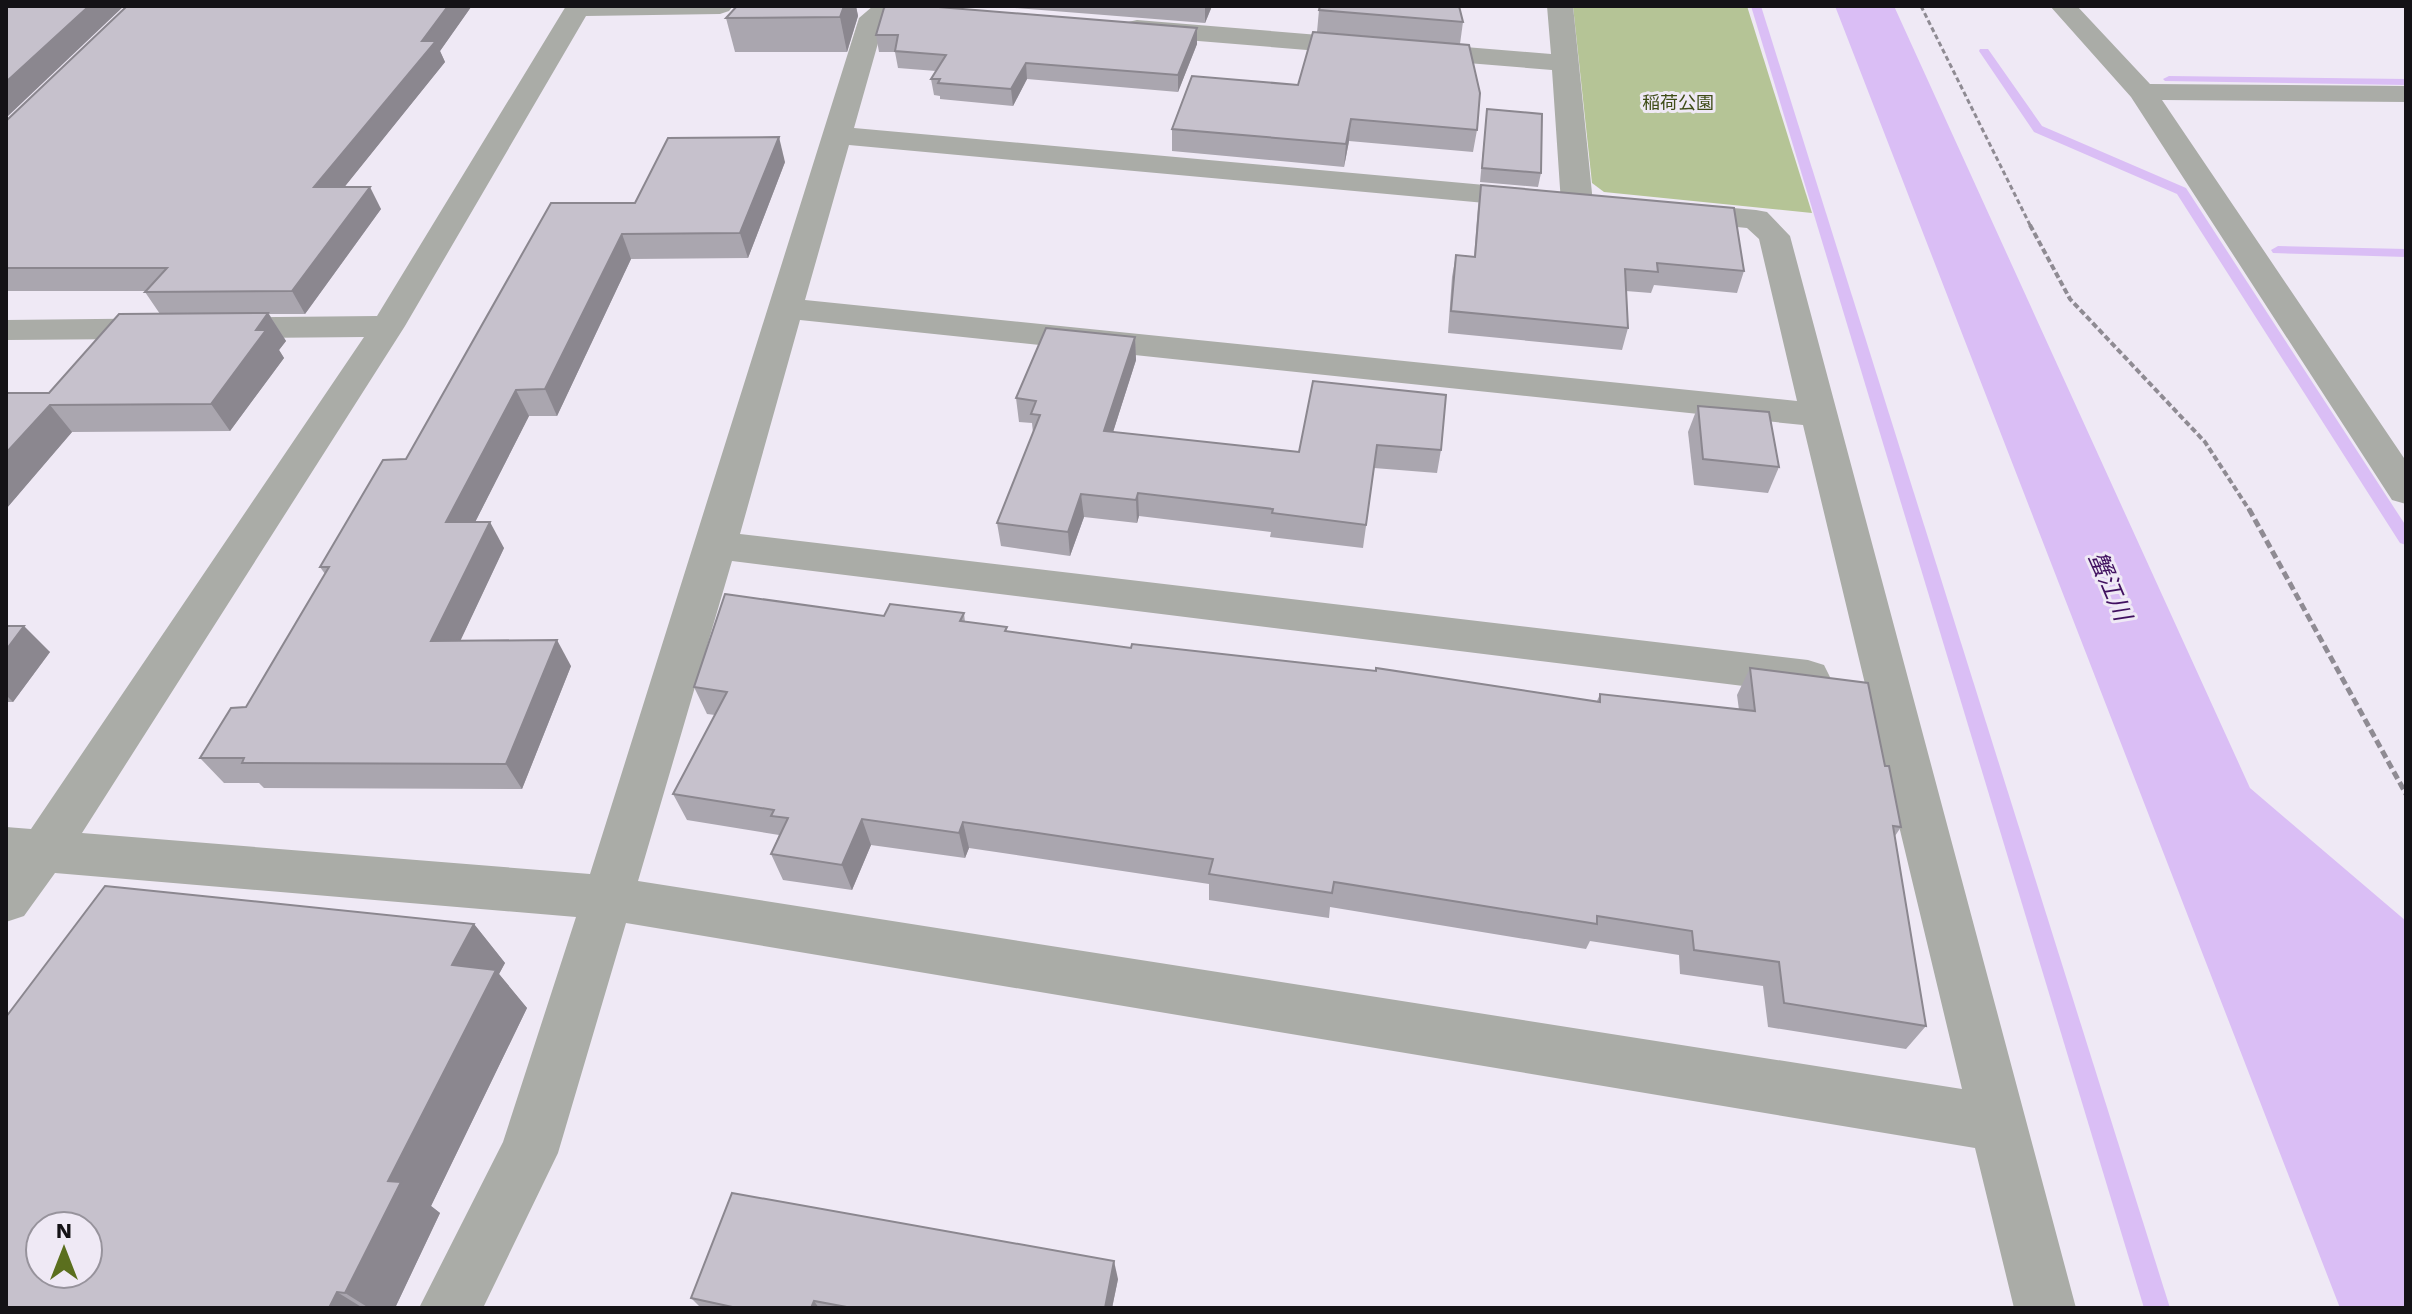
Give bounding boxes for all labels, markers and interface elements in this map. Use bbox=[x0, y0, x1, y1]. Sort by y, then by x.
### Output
park label: 稲荷公園 bbox=[1642, 92, 1714, 113]
water label: 蟹江川 bbox=[2083, 547, 2138, 627]
north arrow bbox=[24, 1210, 104, 1290]
text: N bbox=[56, 1218, 72, 1243]

